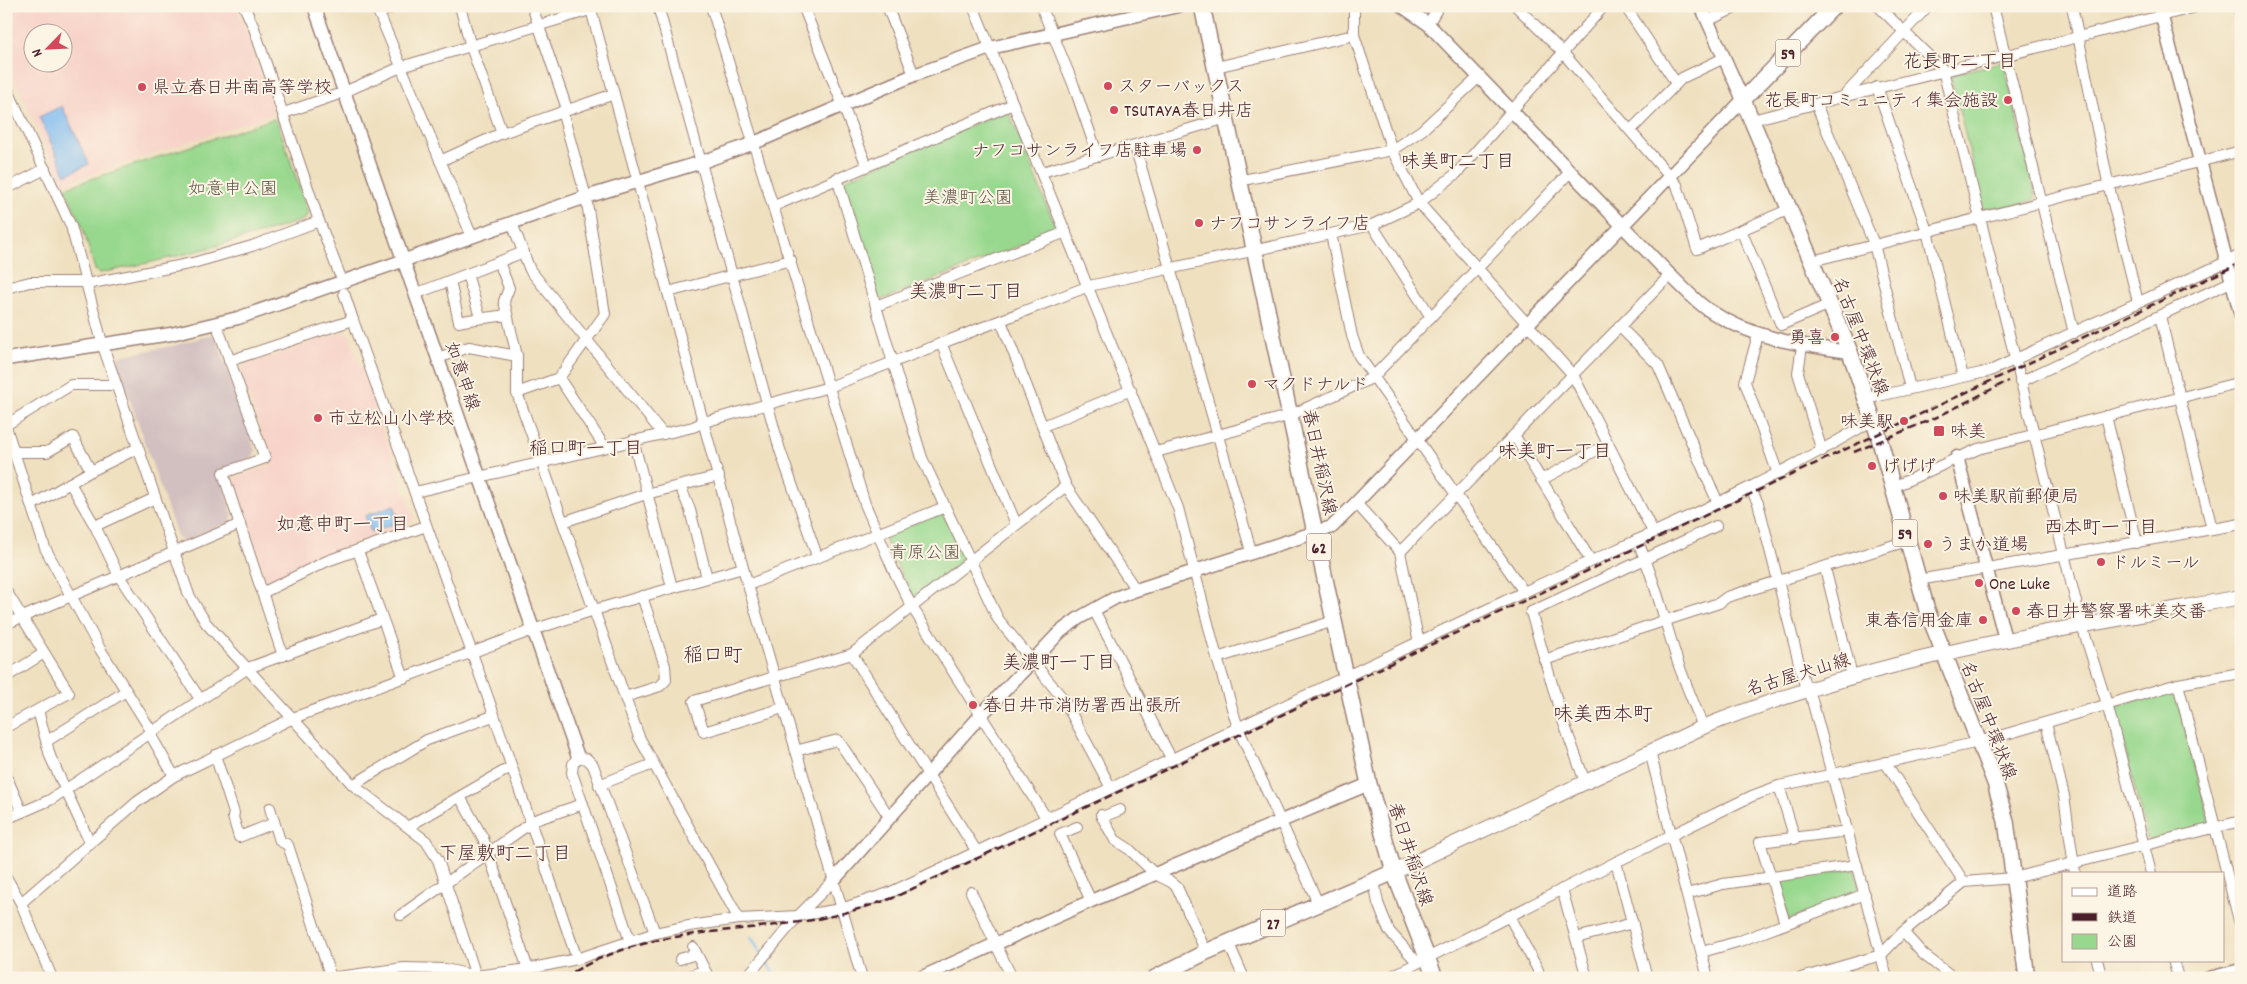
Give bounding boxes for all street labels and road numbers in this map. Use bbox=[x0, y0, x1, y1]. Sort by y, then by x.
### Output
road number: 59 bbox=[1776, 40, 1800, 66]
street label: 名古屋中環状線 bbox=[1824, 274, 1893, 400]
street label: 如意申線 bbox=[437, 339, 484, 415]
street label: 春日井稲沢線 bbox=[1294, 407, 1341, 518]
road number: 59 bbox=[1892, 520, 1918, 546]
road number: 62 bbox=[1306, 534, 1332, 560]
street label: 名古屋犬山線 bbox=[1743, 649, 1854, 704]
street label: 名古屋中環状線 bbox=[1952, 658, 2021, 784]
street label: 春日井稲沢線 bbox=[1380, 800, 1437, 910]
road number: 27 bbox=[1260, 910, 1286, 936]

